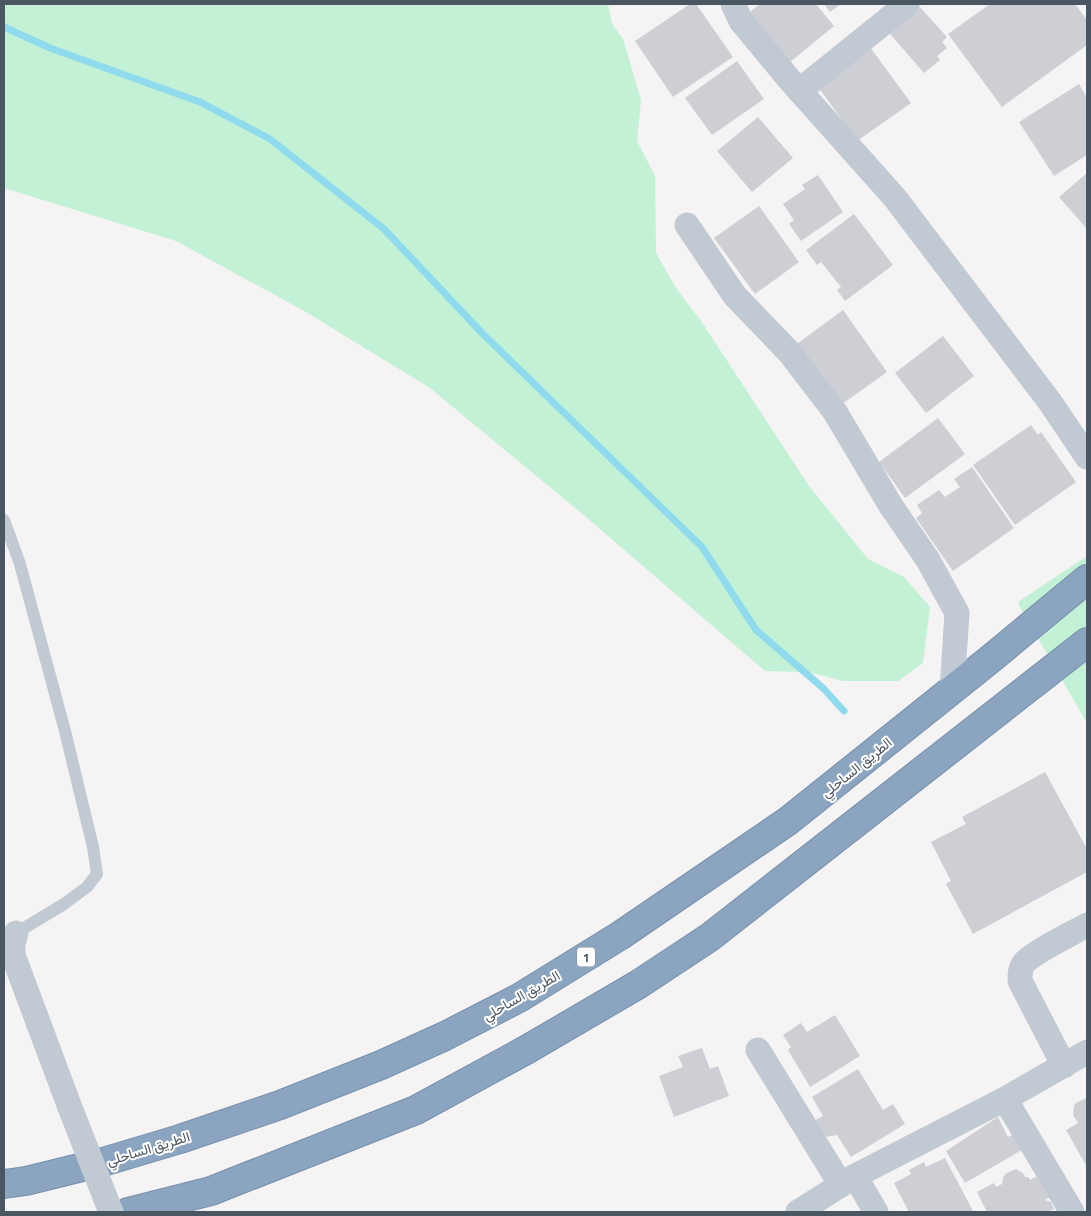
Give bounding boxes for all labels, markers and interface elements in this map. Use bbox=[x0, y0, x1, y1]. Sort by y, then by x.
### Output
street label: الطريق الساحلي bbox=[816, 732, 897, 804]
road number: 1 bbox=[577, 948, 595, 966]
street label: الطريق الساحلي bbox=[478, 964, 565, 1027]
street label: الطريق الساحلي bbox=[104, 1125, 193, 1173]

